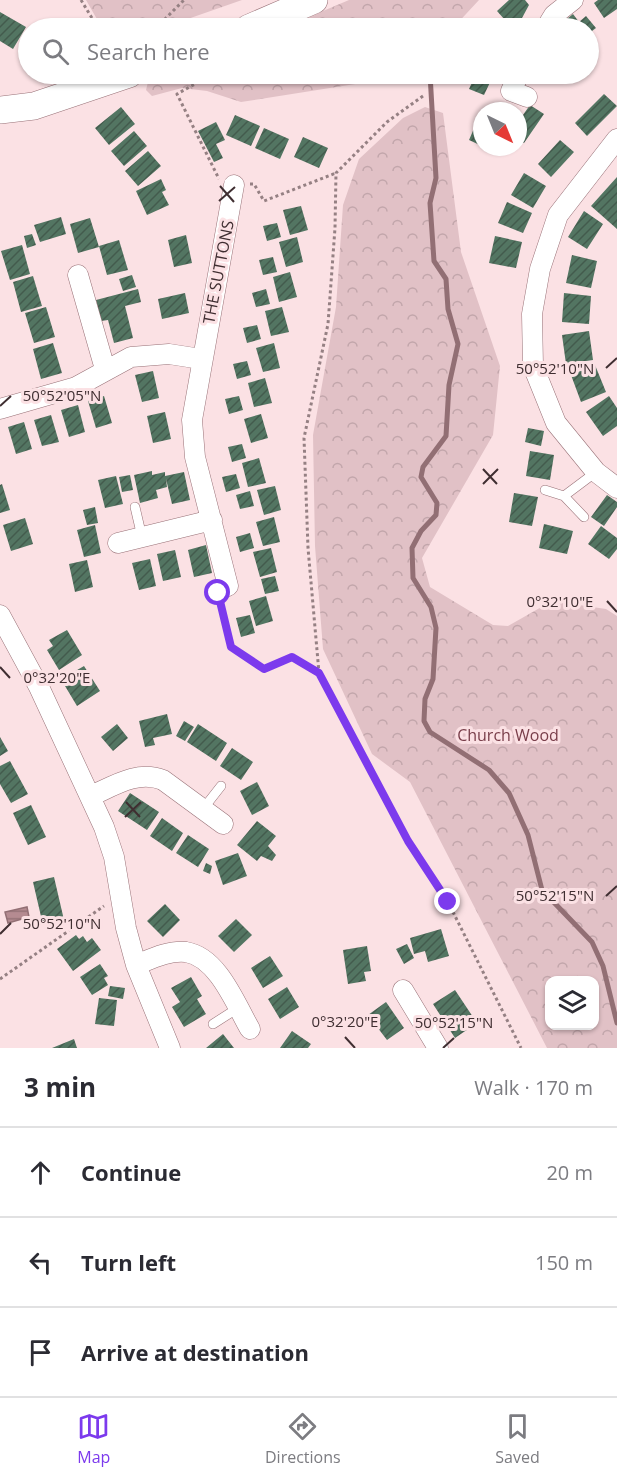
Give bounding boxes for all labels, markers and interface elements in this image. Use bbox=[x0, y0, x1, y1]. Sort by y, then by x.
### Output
search box bbox=[18, 18, 599, 84]
icon: search bbox=[39, 35, 72, 68]
text: Search here bbox=[87, 36, 210, 66]
north arrow bbox=[473, 102, 527, 156]
street label: THE SUTTONS bbox=[197, 218, 239, 326]
text: 50°52'10"N bbox=[516, 358, 594, 378]
text: 50°52'05"N bbox=[23, 385, 101, 405]
route start bbox=[204, 579, 230, 605]
text: 0°32'10"E bbox=[527, 591, 593, 611]
text: 0°32'20"E bbox=[24, 667, 90, 687]
park label: Church Wood bbox=[457, 724, 559, 746]
text: 50°52'15"N bbox=[516, 885, 594, 905]
route end bbox=[434, 888, 460, 914]
text: 50°52'10"N bbox=[23, 913, 101, 933]
map controls bbox=[545, 976, 599, 1030]
button: layers bbox=[545, 976, 599, 1030]
text: 0°32'20"E bbox=[312, 1011, 378, 1031]
text: 50°52'15"N bbox=[415, 1012, 493, 1032]
text: 3 min bbox=[24, 1069, 96, 1105]
text: Walk · 170 m bbox=[474, 1074, 593, 1101]
icon: ahead bbox=[24, 1156, 57, 1189]
text: Continue bbox=[81, 1157, 181, 1187]
text: 20 m bbox=[546, 1159, 593, 1186]
icon: left bbox=[24, 1246, 57, 1279]
text: Turn left bbox=[81, 1247, 176, 1277]
text: 150 m bbox=[535, 1249, 593, 1276]
icon: arrive bbox=[24, 1336, 57, 1369]
text: Arrive at destination bbox=[81, 1337, 309, 1367]
tab: Map bbox=[77, 1410, 110, 1468]
tab: Directions bbox=[265, 1410, 341, 1468]
tab: Saved bbox=[495, 1410, 540, 1468]

